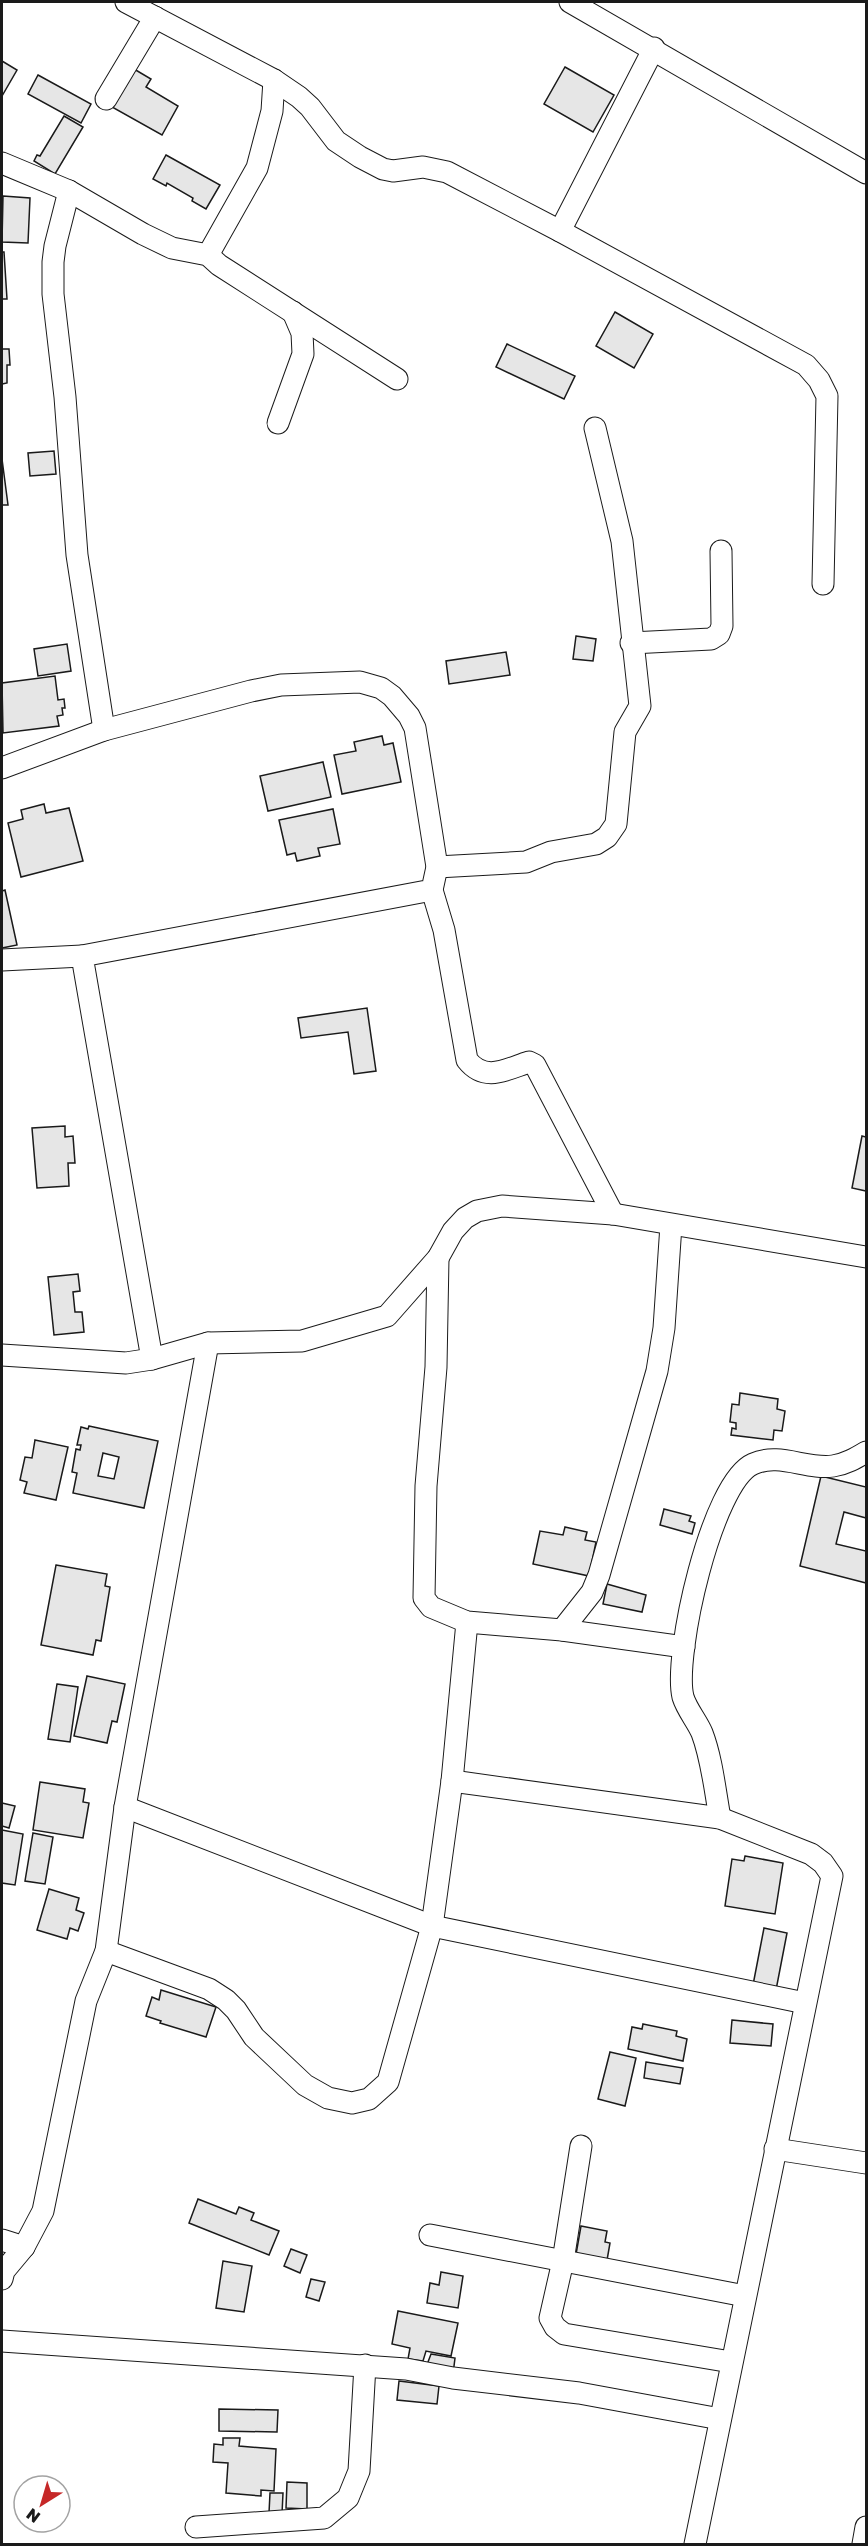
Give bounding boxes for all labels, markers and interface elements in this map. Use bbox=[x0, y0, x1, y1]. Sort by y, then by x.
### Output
north arrow bbox=[12, 2474, 72, 2534]
text: N bbox=[22, 2504, 44, 2528]

